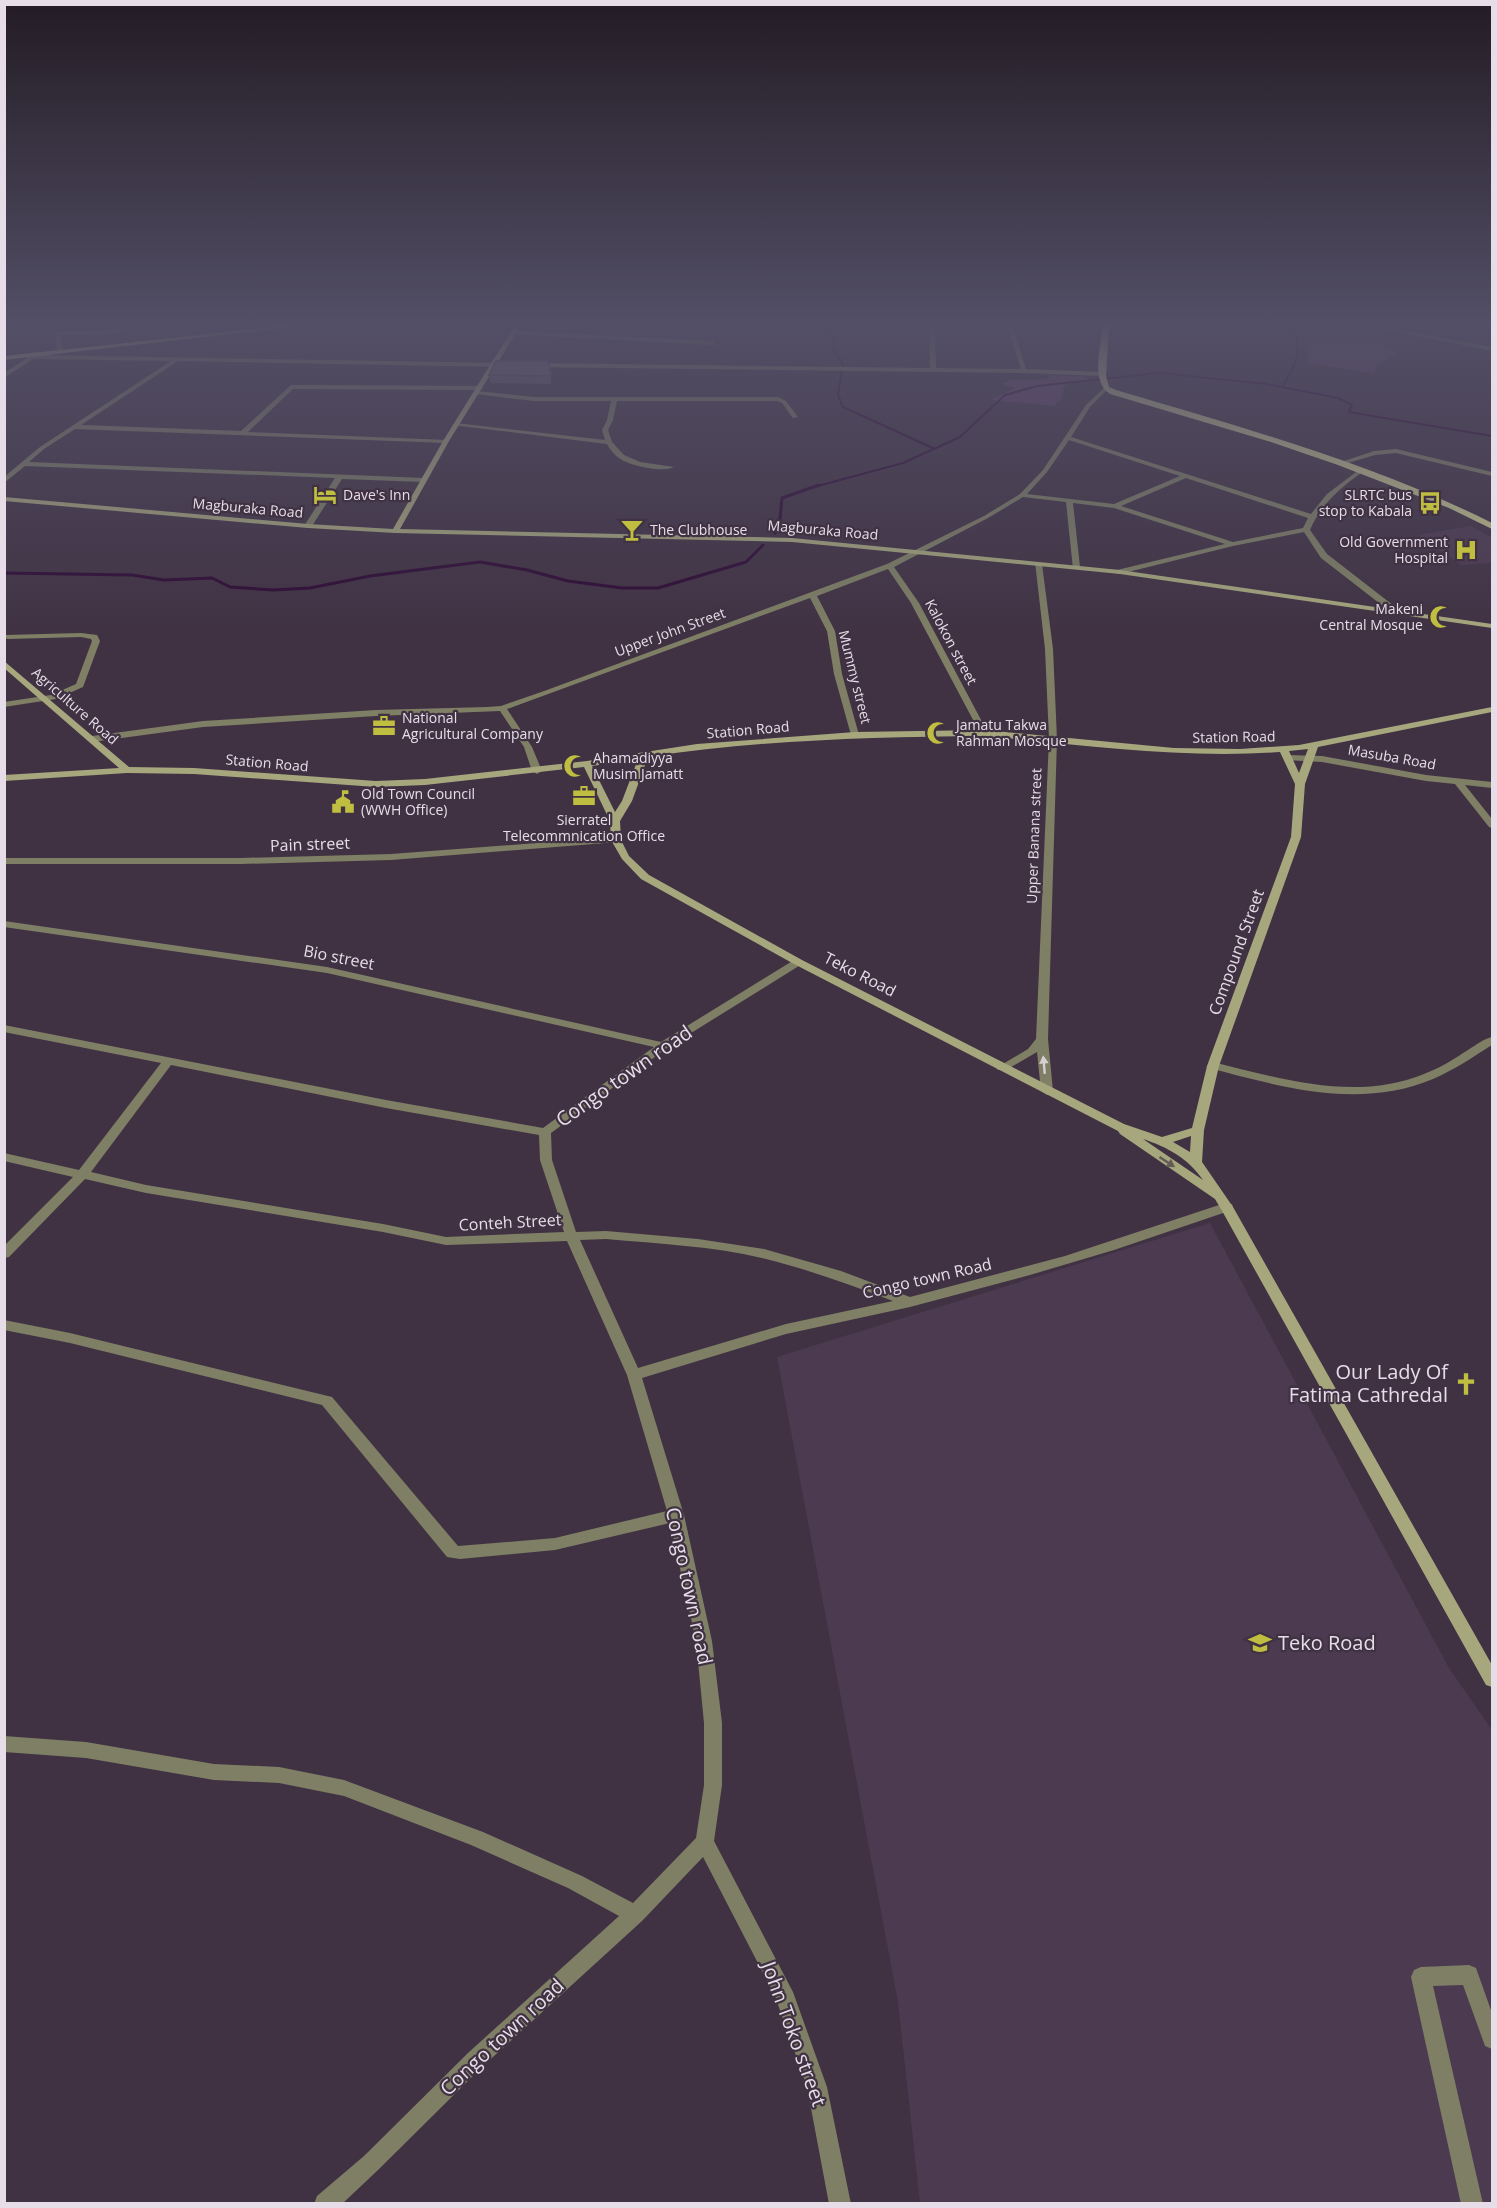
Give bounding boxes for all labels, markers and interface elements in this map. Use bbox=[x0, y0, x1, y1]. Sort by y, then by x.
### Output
hotel icon: Dave's Inn bbox=[312, 482, 338, 508]
place label: Dave's Inn bbox=[343, 485, 410, 504]
place label: SLRTC bus stop to Kabala bbox=[1319, 485, 1412, 520]
bus stop icon: SLRTC bus stop to Kabala bbox=[1417, 490, 1443, 516]
street label: Magburaka Road bbox=[192, 493, 304, 522]
street label: Magburaka Road bbox=[767, 515, 879, 544]
bar icon: The Clubhouse bbox=[619, 517, 645, 543]
place label: The Clubhouse bbox=[650, 520, 748, 539]
place label: Old Government Hospital bbox=[1339, 532, 1448, 567]
hospital icon: Old Government Hospital bbox=[1453, 537, 1479, 563]
street label: Kalokon street bbox=[921, 596, 982, 688]
place label: Makeni Central Mosque bbox=[1319, 599, 1423, 634]
street label: Upper John Street bbox=[612, 603, 728, 660]
mosque icon: Makeni Central Mosque bbox=[1428, 604, 1454, 630]
street label: Mummy street bbox=[835, 628, 876, 726]
street label: Agriculture Road bbox=[28, 663, 123, 748]
place label: National Agricultural Company bbox=[402, 708, 544, 743]
office icon: National Agricultural Company bbox=[371, 713, 397, 739]
place label: Jamatu Takwa Rahman Mosque bbox=[954, 715, 1067, 750]
street label: Station Road bbox=[706, 716, 790, 743]
mosque icon: Jamatu Takwa Rahman Mosque bbox=[925, 720, 951, 746]
street label: Station Road bbox=[1192, 726, 1276, 747]
street label: Masuba Road bbox=[1347, 739, 1438, 774]
place label: Ahamadiyya Musim Jamatt bbox=[593, 748, 683, 783]
street label: Station Road bbox=[225, 749, 309, 776]
mosque icon: Ahamadiyya Musim Jamatt bbox=[562, 753, 588, 779]
street label: Upper Banana street bbox=[1022, 768, 1045, 904]
office icon: Sierratel Telecommnication Office bbox=[571, 783, 597, 809]
place label: Old Town Council (WWH Office) bbox=[361, 784, 475, 819]
public building icon: Old Town Council (WWH Office) bbox=[330, 789, 356, 815]
place label: Sierratel Telecommnication Office bbox=[503, 810, 665, 845]
street label: Pain street bbox=[270, 832, 351, 856]
street label: Compound Street bbox=[1203, 886, 1269, 1018]
street label: Bio street bbox=[302, 939, 377, 975]
street label: Teko Road bbox=[820, 946, 900, 1002]
street label: Congo town road bbox=[550, 1018, 697, 1133]
one-way arrow bbox=[1039, 1055, 1049, 1074]
one-way arrow bbox=[1159, 1156, 1175, 1167]
street label: Conteh Street bbox=[458, 1208, 562, 1236]
street label: Congo town Road bbox=[860, 1252, 994, 1304]
place label: Our Lady Of Fatima Cathredal bbox=[1289, 1358, 1449, 1408]
church icon: Our Lady Of Fatima Cathredal bbox=[1453, 1371, 1479, 1397]
street label: Congo town road bbox=[660, 1505, 719, 1667]
place label: Teko Road bbox=[1278, 1629, 1376, 1656]
school or university icon: Teko Road bbox=[1247, 1630, 1273, 1656]
street label: John Toko street bbox=[755, 1956, 833, 2110]
street label: Congo town road bbox=[434, 1972, 570, 2101]

